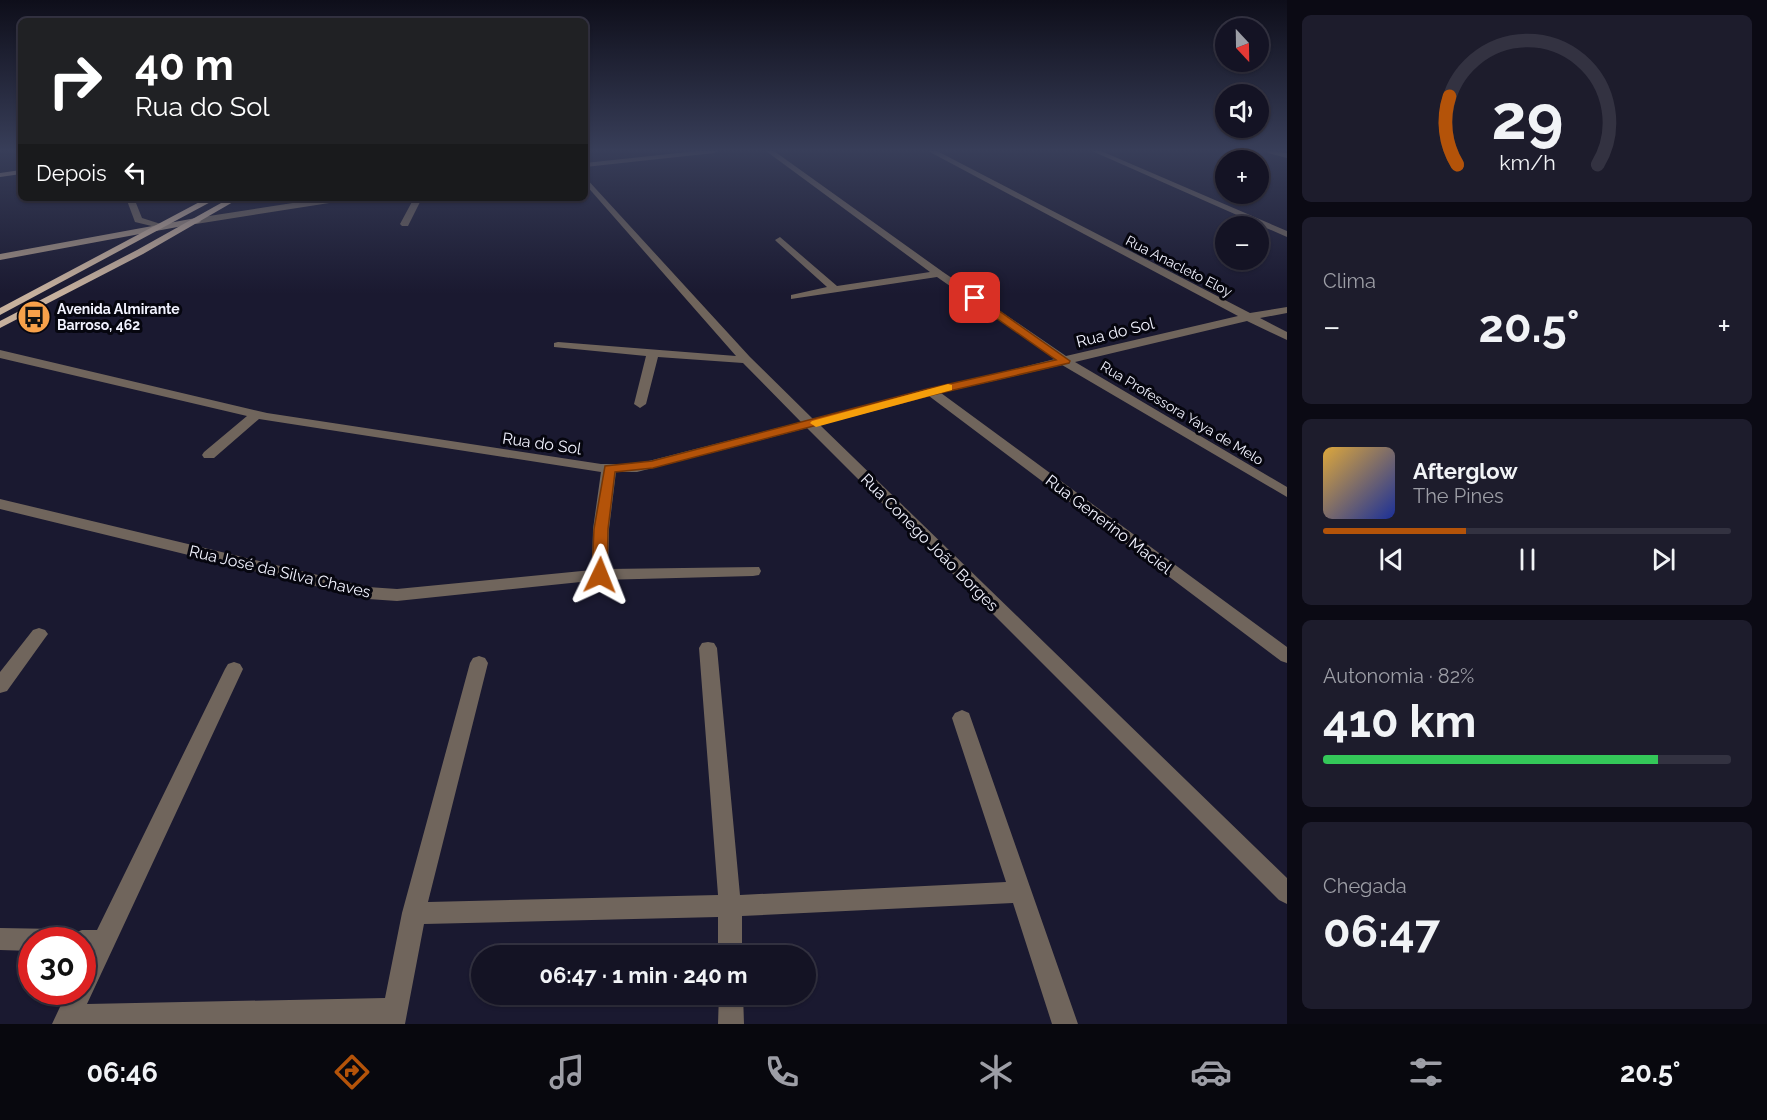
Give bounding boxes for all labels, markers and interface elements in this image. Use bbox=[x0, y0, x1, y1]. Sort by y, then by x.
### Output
north arrow bbox=[1215, 18, 1269, 72]
map controls bbox=[1215, 18, 1269, 270]
text: 40 m bbox=[135, 41, 234, 90]
icon: right bbox=[36, 42, 114, 120]
text: 29 bbox=[1491, 81, 1563, 155]
button: sound bbox=[1215, 84, 1269, 138]
text: Rua do Sol bbox=[135, 91, 270, 122]
button: + bbox=[1215, 150, 1269, 204]
text: km/h bbox=[1499, 151, 1555, 176]
icon: left bbox=[119, 156, 152, 189]
text: Depois bbox=[36, 160, 107, 186]
button: − bbox=[1215, 216, 1269, 270]
street label: Rua Anacleto Eloy bbox=[1123, 232, 1235, 300]
text: Clima bbox=[1323, 269, 1376, 293]
pin bbox=[949, 272, 1000, 323]
icon: arrive bbox=[958, 281, 991, 314]
bus stop icon: Avenida Almirante Barroso, 462 bbox=[16, 299, 52, 335]
text: 20.5° bbox=[1479, 300, 1579, 353]
place label: Avenida Almirante Barroso, 462 bbox=[57, 301, 180, 333]
text: − bbox=[1323, 307, 1341, 346]
text: + bbox=[1717, 307, 1731, 346]
street label: Rua do Sol bbox=[1074, 313, 1157, 351]
street label: Rua Professora Yaya de Melo bbox=[1098, 358, 1266, 468]
street label: Rua do Sol bbox=[501, 429, 583, 459]
text: Afterglow bbox=[1413, 458, 1518, 484]
street label: Rua Conego João Borges bbox=[857, 470, 1003, 615]
street label: Rua Generino Maciel bbox=[1042, 471, 1176, 578]
text: The Pines bbox=[1413, 484, 1504, 508]
street label: Rua José da Silva Chaves bbox=[187, 541, 373, 602]
position arrow bbox=[568, 543, 632, 607]
icon: previous bbox=[1375, 543, 1408, 576]
icon: pause bbox=[1511, 543, 1544, 576]
icon: next bbox=[1647, 543, 1680, 576]
text: Autonomia · 82% bbox=[1323, 664, 1474, 688]
text: 410 km bbox=[1323, 695, 1476, 748]
text: Chegada bbox=[1323, 874, 1407, 898]
text: 06:47 bbox=[1323, 905, 1440, 958]
speed limit sign: 30 bbox=[18, 927, 96, 1005]
text: 06:47 · 1 min · 240 m bbox=[540, 962, 748, 988]
icon: directions bbox=[331, 1051, 373, 1093]
icon: music bbox=[546, 1051, 588, 1093]
icon: phone bbox=[761, 1051, 803, 1093]
icon: climate bbox=[975, 1051, 1017, 1093]
icon: car bbox=[1190, 1051, 1232, 1093]
icon: filters bbox=[1405, 1051, 1447, 1093]
text: 06:46 bbox=[86, 1057, 158, 1088]
text: 20.5° bbox=[1620, 1057, 1681, 1088]

